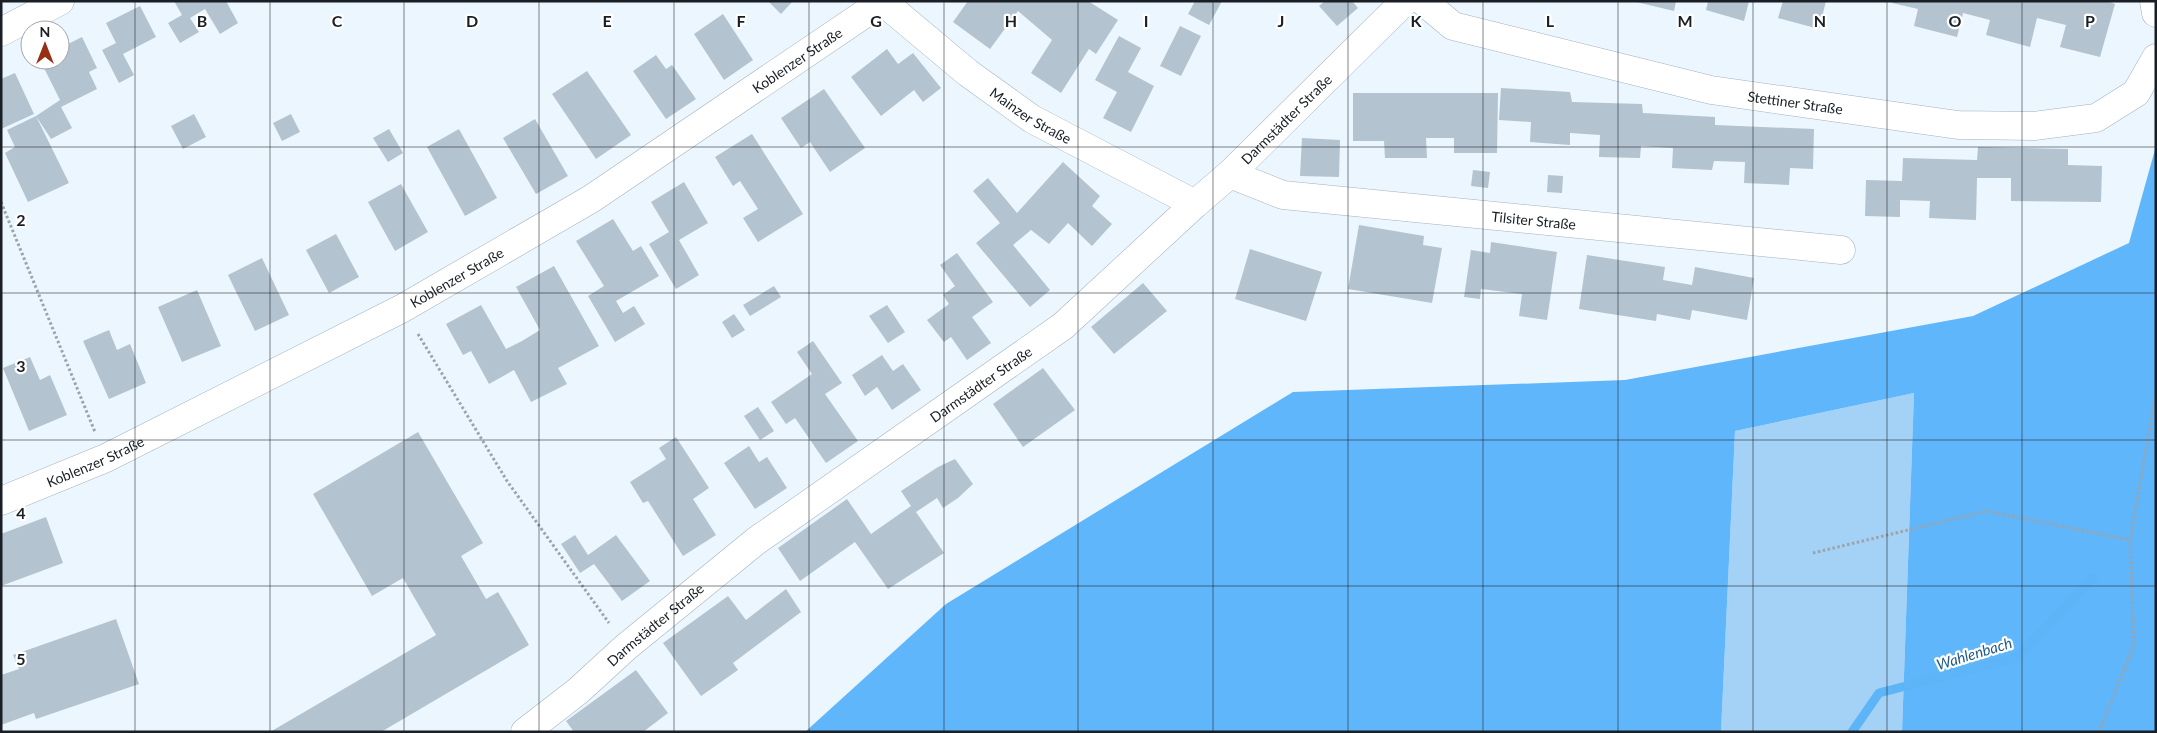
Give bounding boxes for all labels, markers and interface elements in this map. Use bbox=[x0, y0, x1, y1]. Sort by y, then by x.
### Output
text: B bbox=[197, 11, 207, 30]
text: C bbox=[332, 11, 343, 30]
text: D bbox=[466, 11, 478, 30]
text: E bbox=[602, 11, 612, 30]
text: F bbox=[736, 11, 746, 30]
text: G bbox=[870, 11, 882, 30]
text: H bbox=[1005, 11, 1017, 30]
text: I bbox=[1144, 11, 1148, 30]
text: J bbox=[1278, 11, 1284, 30]
text: K bbox=[1411, 11, 1423, 30]
text: L bbox=[1546, 11, 1555, 30]
text: M bbox=[1677, 11, 1693, 30]
text: N bbox=[1814, 11, 1826, 30]
text: O bbox=[1949, 11, 1962, 30]
text: P bbox=[2085, 11, 2095, 30]
north arrow bbox=[20, 20, 70, 70]
text: N bbox=[40, 23, 50, 40]
street label: Koblenzer Straße bbox=[749, 23, 845, 96]
street label: Darmstädter Straße bbox=[1237, 70, 1335, 167]
street label: Mainzer Straße bbox=[987, 83, 1074, 147]
street label: Stettiner Straße bbox=[1747, 87, 1844, 117]
street label: Tilsiter Straße bbox=[1491, 207, 1577, 232]
text: 2 bbox=[16, 210, 26, 229]
street label: Koblenzer Straße bbox=[407, 243, 506, 311]
street label: Darmstädter Straße bbox=[926, 342, 1035, 425]
text: 3 bbox=[16, 356, 26, 375]
street label: Koblenzer Straße bbox=[44, 432, 146, 490]
text: 4 bbox=[16, 503, 26, 522]
street label: Darmstädter Straße bbox=[603, 579, 707, 669]
water label: Wahlenbach bbox=[1934, 633, 2014, 673]
text: 5 bbox=[16, 649, 26, 668]

